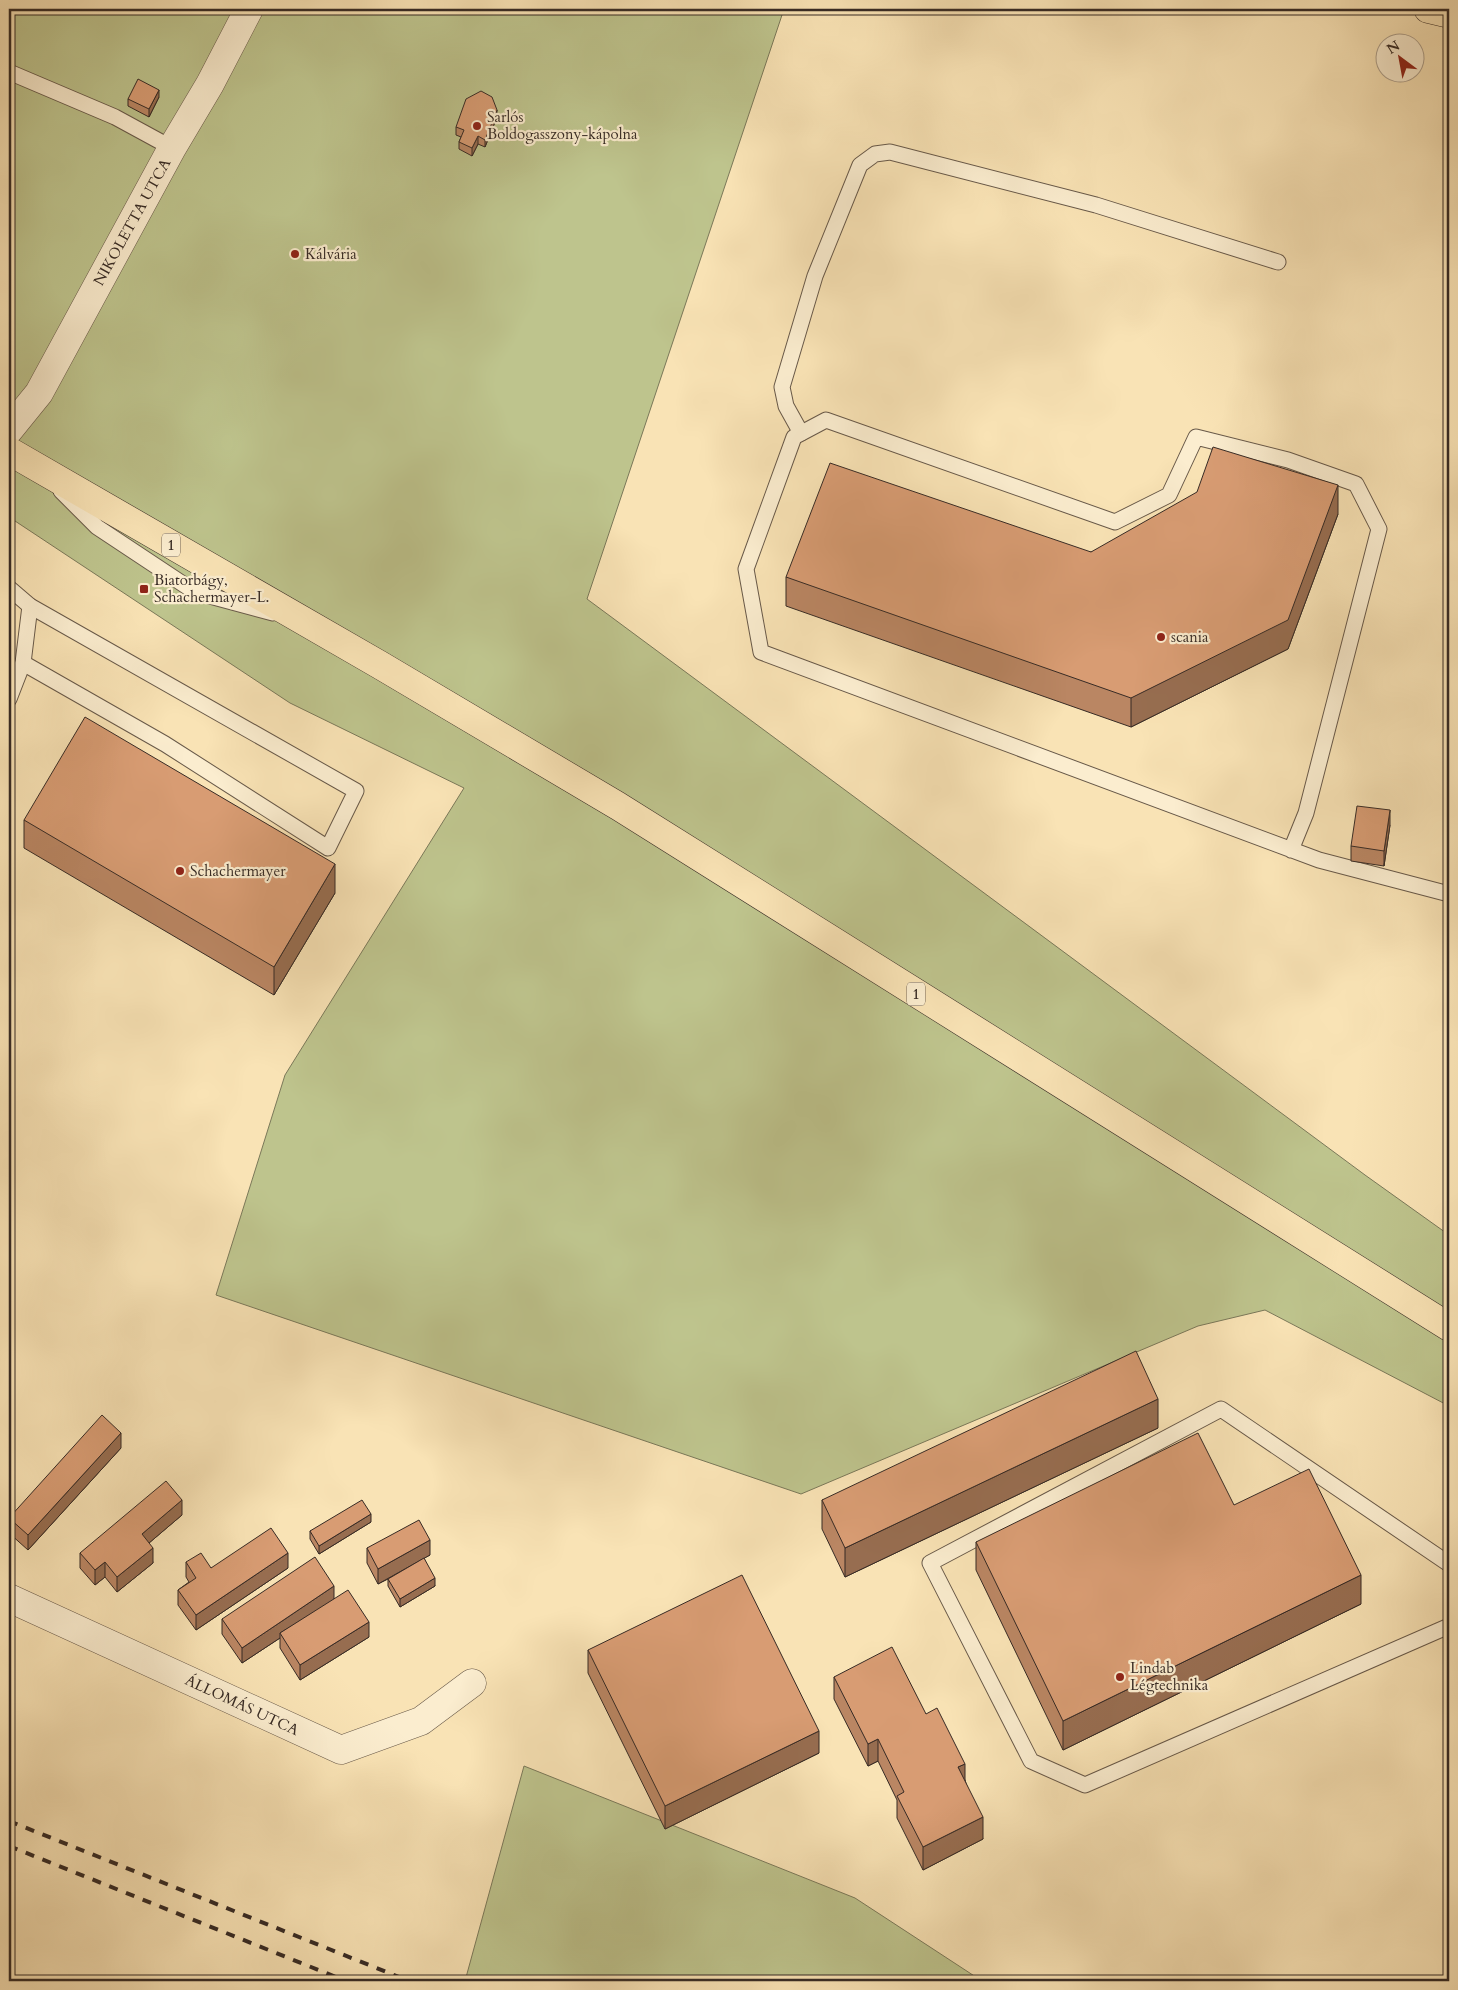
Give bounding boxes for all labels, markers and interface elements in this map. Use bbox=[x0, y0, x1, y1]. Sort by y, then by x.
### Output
north arrow bbox=[1376, 32, 1426, 82]
text: N bbox=[1383, 36, 1404, 59]
place label: Sarlós Boldogasszony-kápolna bbox=[487, 107, 638, 144]
marker: Sarlós Boldogasszony-kápolna bbox=[471, 120, 483, 132]
street label: NIKOLETTA UTCA bbox=[89, 155, 175, 289]
place label: Kálvária bbox=[305, 244, 357, 264]
marker: Kálvária bbox=[289, 248, 301, 260]
road number: 1 bbox=[162, 534, 180, 556]
place label: Biatorbágy, Schachermayer-L. bbox=[154, 570, 269, 607]
marker: Biatorbágy, Schachermayer-L. bbox=[138, 583, 150, 595]
place label: scania bbox=[1171, 627, 1209, 647]
marker: scania bbox=[1155, 631, 1167, 643]
place label: Schachermayer bbox=[190, 861, 286, 881]
marker: Schachermayer bbox=[174, 865, 186, 877]
road number: 1 bbox=[907, 982, 925, 1006]
place label: Lindab Légtechnika bbox=[1130, 1658, 1209, 1695]
street label: ÁLLOMÁS UTCA bbox=[182, 1670, 302, 1740]
marker: Lindab Légtechnika bbox=[1114, 1671, 1126, 1683]

